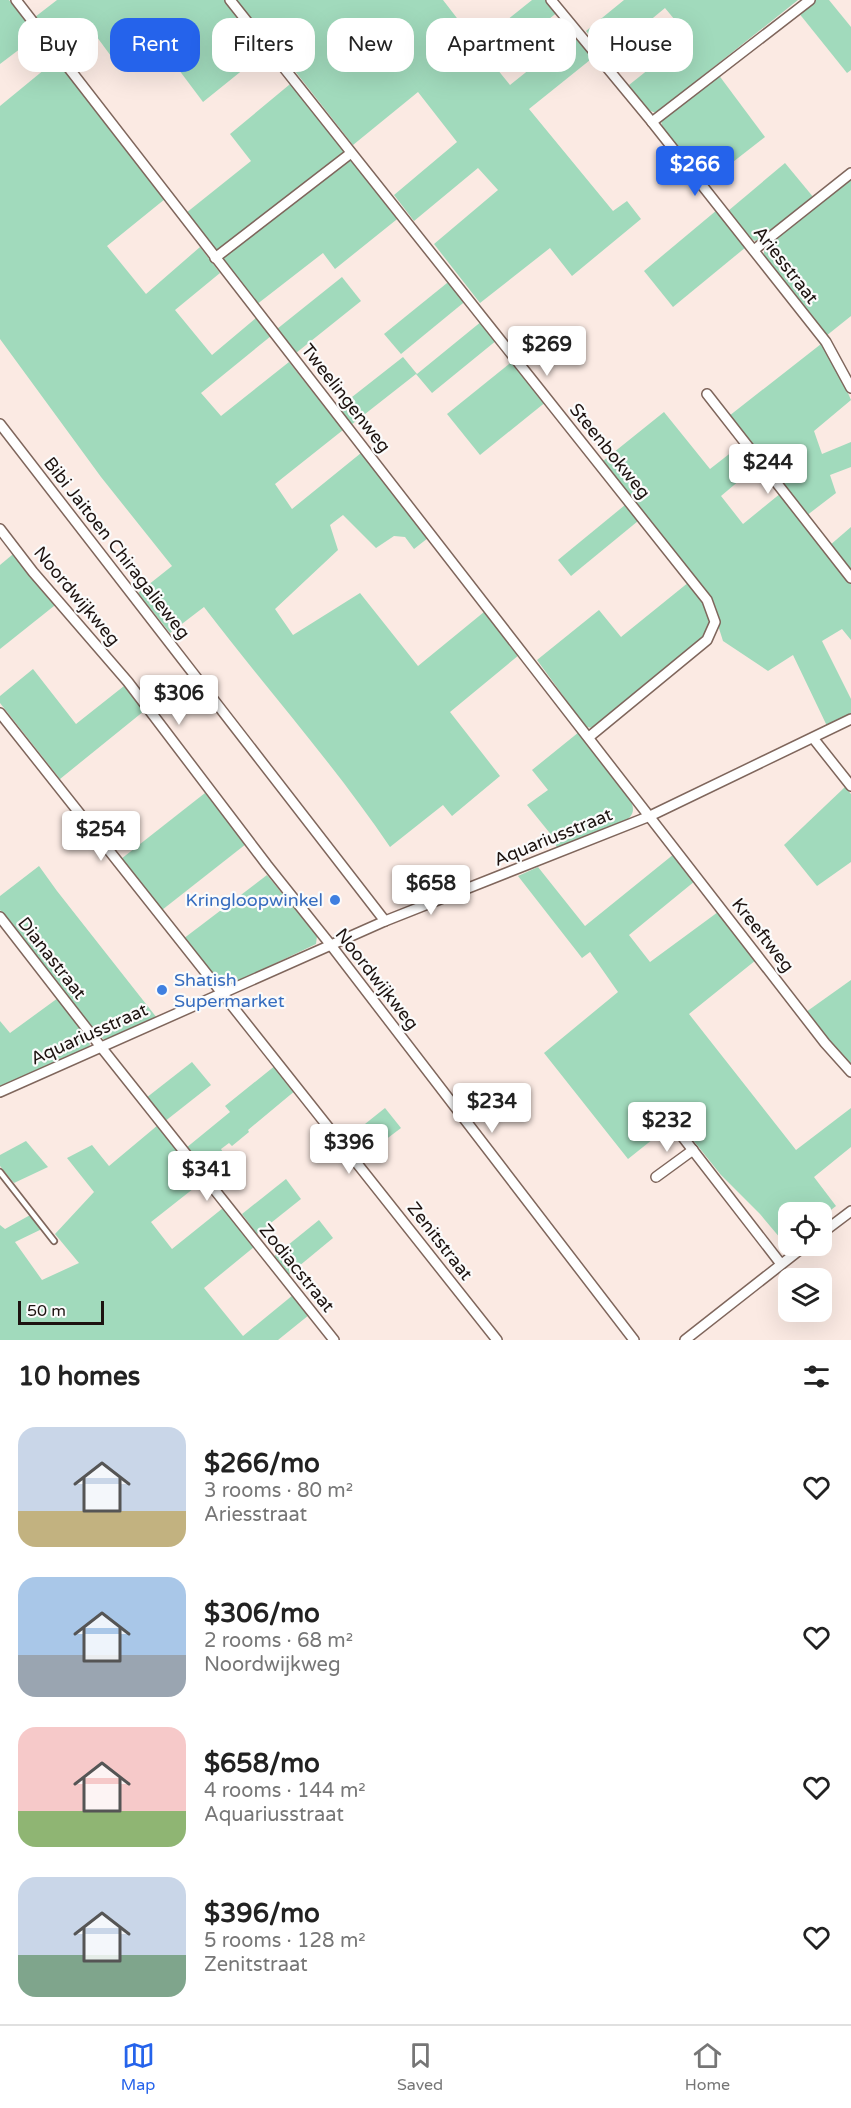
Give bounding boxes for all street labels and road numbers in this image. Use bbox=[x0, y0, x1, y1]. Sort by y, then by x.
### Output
street label: Ariesstraat bbox=[749, 222, 823, 308]
street label: Tweelingenweg bbox=[297, 339, 395, 457]
street label: Steenbokweg bbox=[565, 399, 655, 503]
street label: Bibi Jaitoen Chiragalieweg bbox=[39, 453, 195, 643]
street label: Noordwijkweg bbox=[29, 542, 125, 650]
street label: Aquariusstraat bbox=[491, 803, 616, 871]
street label: Kreeftweg bbox=[727, 893, 799, 977]
street label: Dianastraat bbox=[13, 913, 91, 1004]
street label: Noordwijkweg bbox=[331, 924, 423, 1034]
street label: Aquariusstraat bbox=[27, 998, 151, 1070]
street label: Zenitstraat bbox=[403, 1197, 477, 1285]
street label: Zodiacstraat bbox=[255, 1219, 339, 1317]

